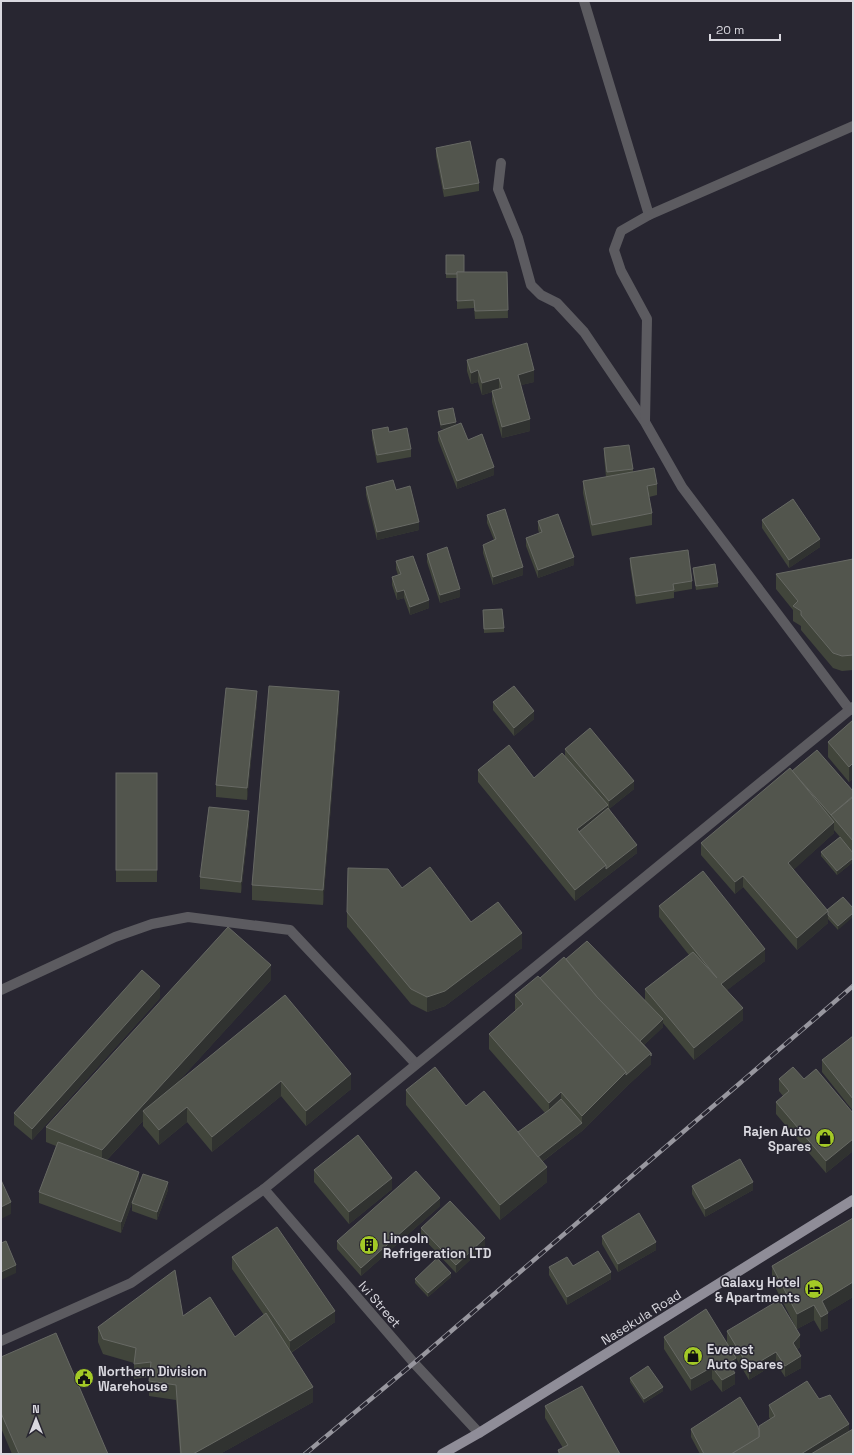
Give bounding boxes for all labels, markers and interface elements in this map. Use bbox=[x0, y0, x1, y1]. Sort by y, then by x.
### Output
scale bar bbox=[710, 16, 780, 42]
text: 20 m bbox=[716, 22, 744, 38]
place label: Rajen Auto Spares bbox=[743, 1123, 811, 1155]
shop icon: Rajen Auto Spares bbox=[814, 1127, 836, 1149]
place label: Lincoln Refrigeration LTD bbox=[383, 1230, 492, 1262]
building icon: Lincoln Refrigeration LTD bbox=[358, 1234, 380, 1256]
place label: Galaxy Hotel & Apartments bbox=[715, 1274, 800, 1306]
street label: Ivi Street bbox=[355, 1277, 405, 1331]
hotel icon: Galaxy Hotel & Apartments bbox=[803, 1278, 825, 1300]
street label: Nasekula Road bbox=[598, 1286, 685, 1349]
place label: Everest Auto Spares bbox=[707, 1341, 783, 1373]
shop icon: Everest Auto Spares bbox=[682, 1345, 704, 1367]
place label: Northern Division Warehouse bbox=[98, 1363, 207, 1395]
public building icon: Northern Division Warehouse bbox=[73, 1367, 95, 1389]
north arrow bbox=[16, 1399, 56, 1439]
text: N bbox=[32, 1402, 40, 1416]

